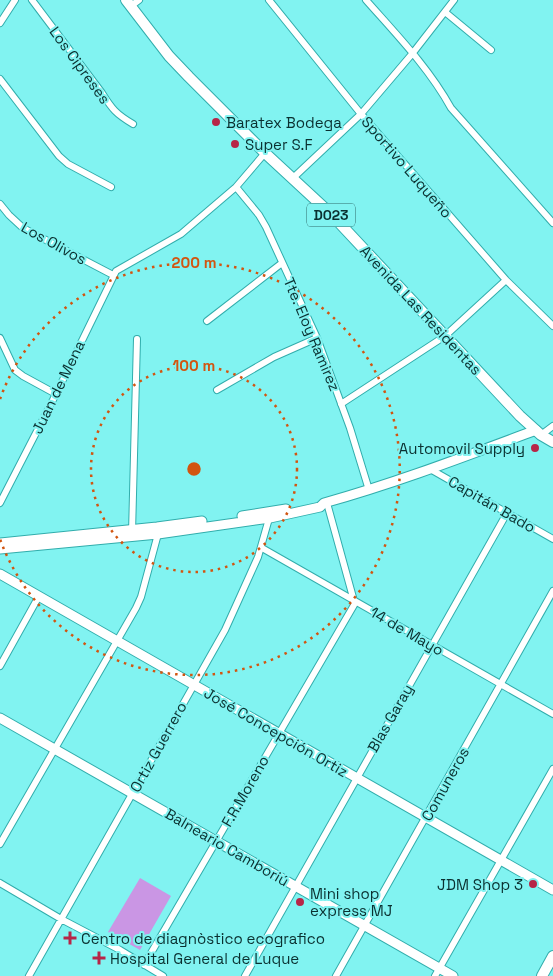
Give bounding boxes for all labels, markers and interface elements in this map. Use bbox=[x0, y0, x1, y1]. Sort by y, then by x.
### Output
street label: Los Cipreses bbox=[46, 23, 115, 108]
street label: Sportivo Luqueño bbox=[358, 112, 456, 222]
place label: Baratex Bodega bbox=[226, 113, 342, 132]
marker: Baratex Bodega bbox=[210, 116, 222, 128]
place label: Super S.F bbox=[245, 135, 313, 154]
marker: Super S.F bbox=[229, 138, 241, 150]
road number: D023 bbox=[307, 204, 355, 226]
street label: Los Olivos bbox=[18, 217, 90, 269]
street label: Avenida Las Residentas bbox=[356, 241, 486, 379]
text: 200 m bbox=[172, 253, 216, 272]
street label: Tte. Eloy Ramirez bbox=[279, 274, 345, 394]
street label: Juan de Mena bbox=[27, 337, 89, 437]
text: 100 m bbox=[173, 356, 215, 375]
place label: Automovil Supply bbox=[399, 439, 525, 458]
marker: Automovil Supply bbox=[529, 442, 541, 454]
centre of rings bbox=[185, 460, 203, 478]
street label: Capitán Bado bbox=[445, 471, 539, 537]
street label: 14 de Mayo bbox=[367, 602, 447, 660]
street label: Blas Garay bbox=[363, 681, 417, 755]
street label: José Concepción Ortiz bbox=[201, 683, 351, 781]
street label: Ortiz Guerrero bbox=[125, 698, 191, 796]
street label: Comuneros bbox=[417, 744, 473, 824]
street label: F.R.Moreno bbox=[217, 752, 273, 830]
street label: Balneario Camboriú bbox=[162, 804, 292, 890]
place label: JDM Shop 3 bbox=[437, 875, 523, 894]
marker: JDM Shop 3 bbox=[527, 878, 539, 890]
place label: Mini shop express MJ bbox=[310, 884, 393, 920]
marker: Mini shop express MJ bbox=[294, 896, 306, 908]
place label: Centro de diagnòstico ecografico bbox=[81, 929, 325, 948]
marker: Centro de diagnòstico ecografico bbox=[63, 931, 77, 945]
place label: Hospital General de Luque bbox=[110, 949, 299, 968]
marker: Hospital General de Luque bbox=[92, 951, 106, 965]

